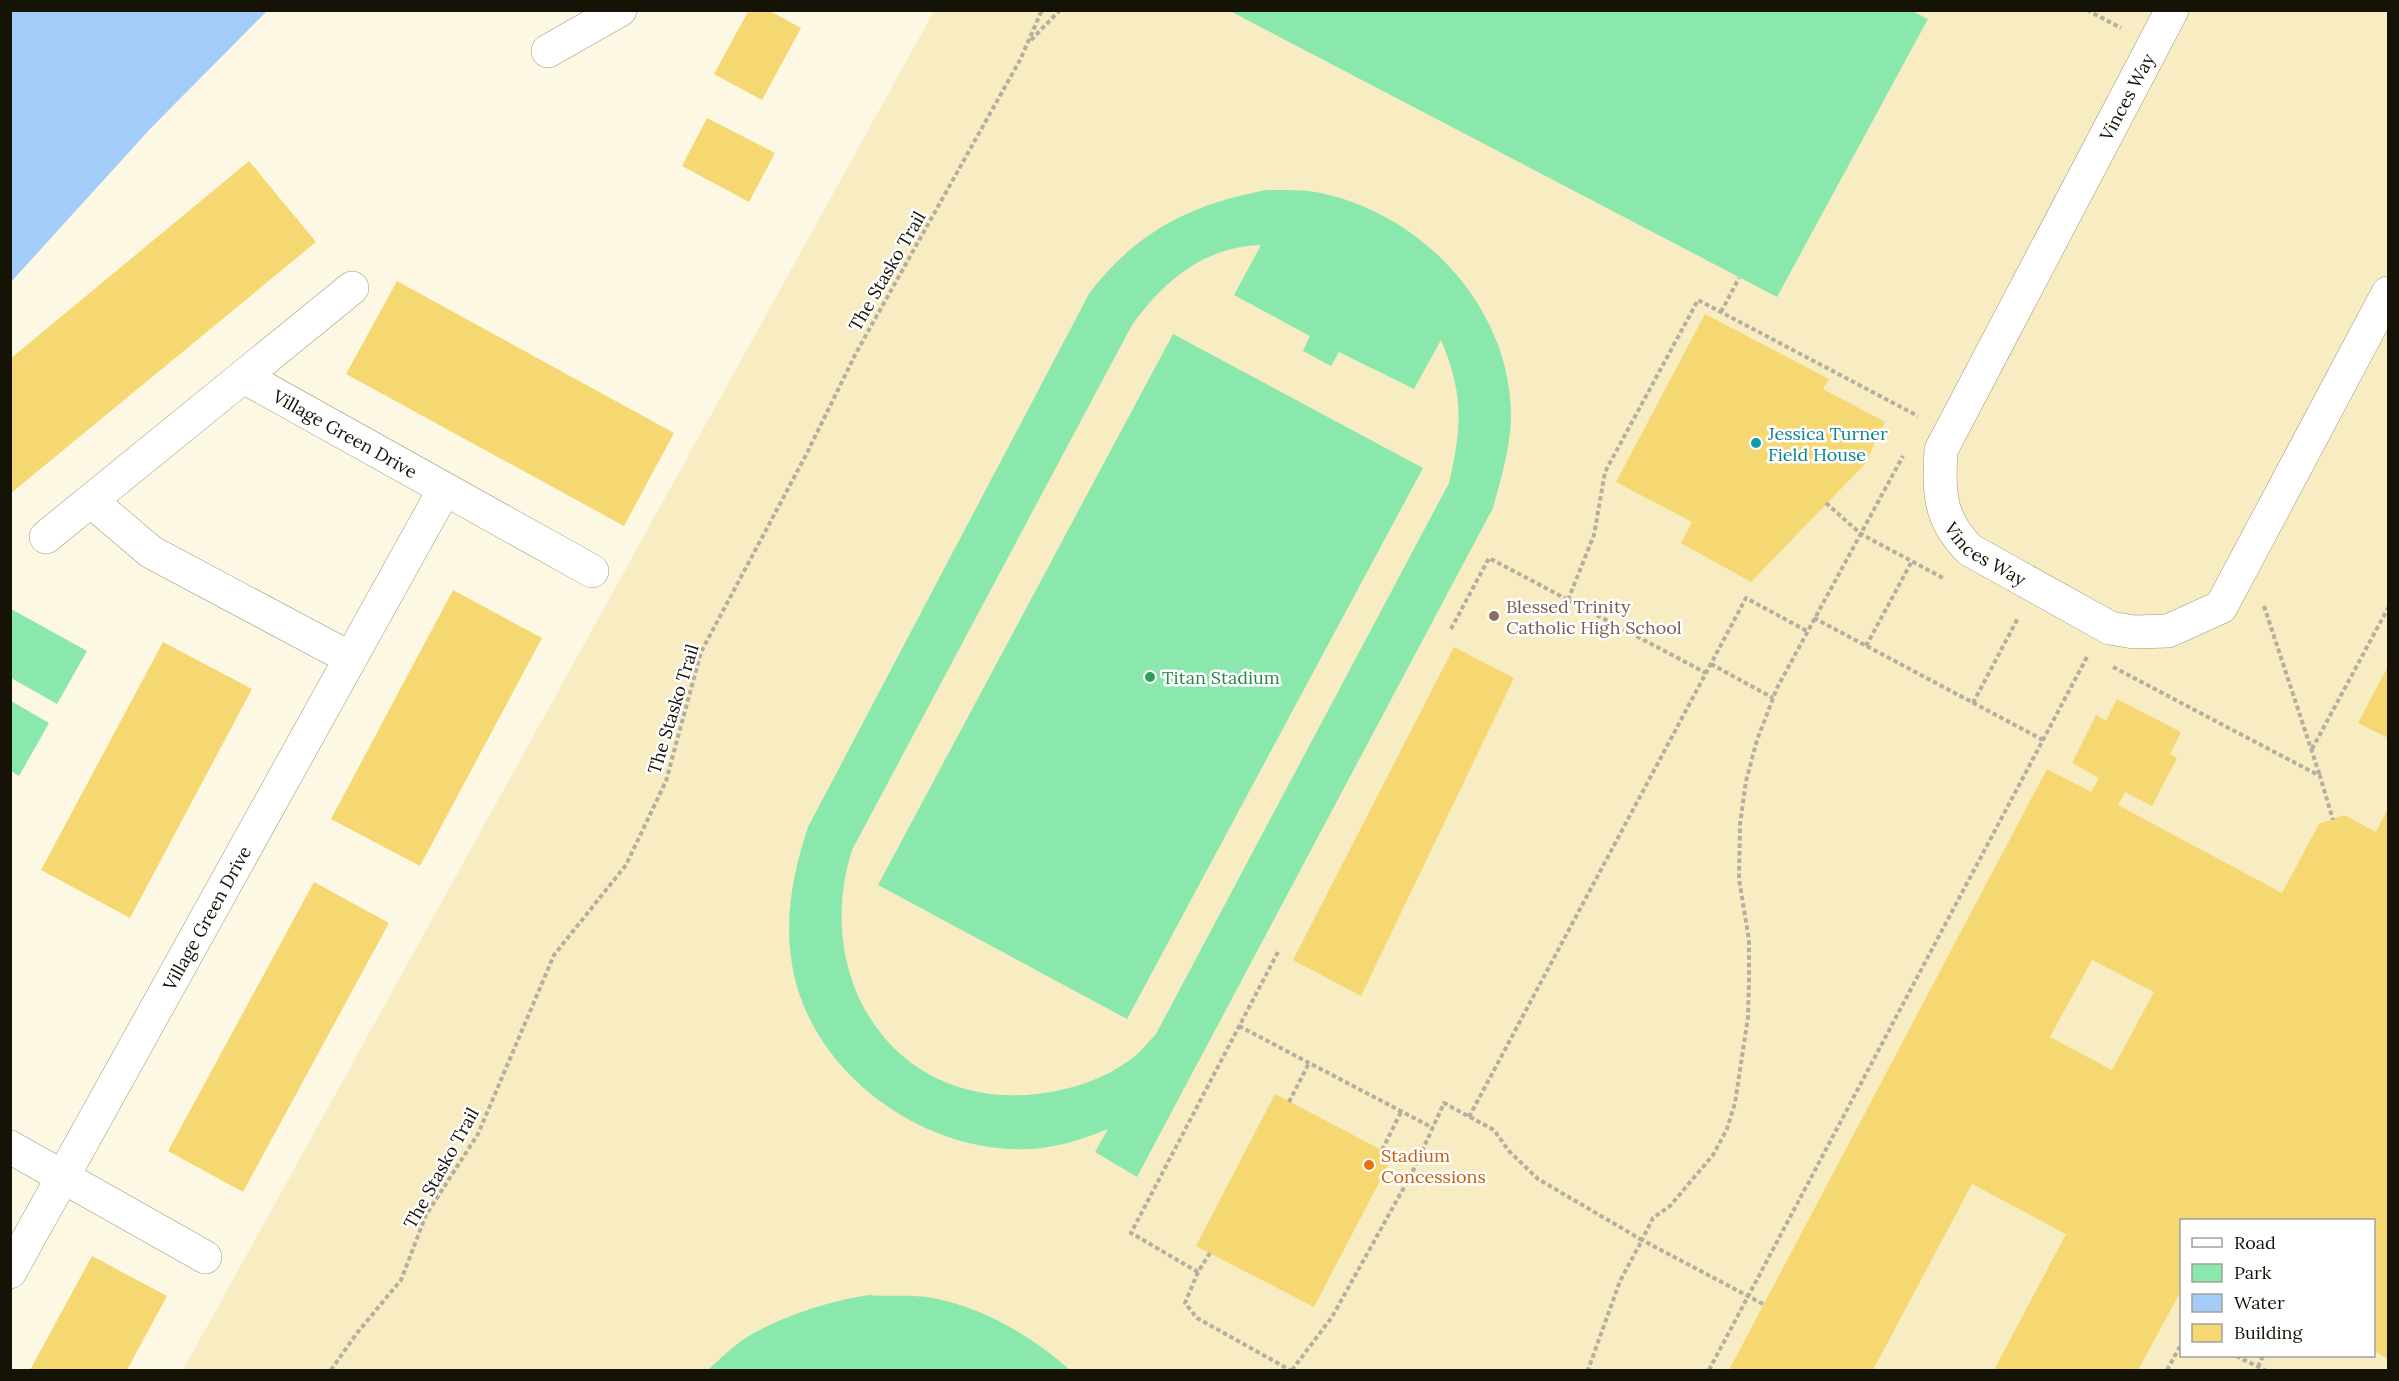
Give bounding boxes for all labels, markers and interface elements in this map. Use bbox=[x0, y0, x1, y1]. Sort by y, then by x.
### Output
street label: Vinces Way bbox=[2094, 49, 2160, 145]
street label: The Stasko Trail bbox=[843, 207, 931, 335]
street label: Village Green Drive bbox=[268, 384, 422, 483]
place label: Jessica Turner Field House bbox=[1767, 422, 1888, 466]
marker: Jessica Turner Field House bbox=[1749, 436, 1763, 450]
street label: Vinces Way bbox=[1939, 517, 2031, 591]
place label: Blessed Trinity Catholic High School bbox=[1506, 595, 1682, 639]
marker: Blessed Trinity Catholic High School bbox=[1487, 609, 1501, 623]
street label: The Stasko Trail bbox=[642, 641, 704, 777]
place label: Titan Stadium bbox=[1162, 666, 1280, 689]
marker: Titan Stadium bbox=[1143, 670, 1157, 684]
street label: Village Green Drive bbox=[157, 841, 256, 995]
street label: The Stasko Trail bbox=[398, 1104, 484, 1232]
place label: Stadium Concessions bbox=[1381, 1144, 1486, 1188]
marker: Stadium Concessions bbox=[1362, 1158, 1376, 1172]
legend bbox=[2180, 1219, 2375, 1357]
text: Road bbox=[2234, 1231, 2276, 1254]
text: Park bbox=[2234, 1261, 2272, 1284]
text: Water bbox=[2234, 1291, 2285, 1314]
text: Building bbox=[2234, 1321, 2304, 1344]

